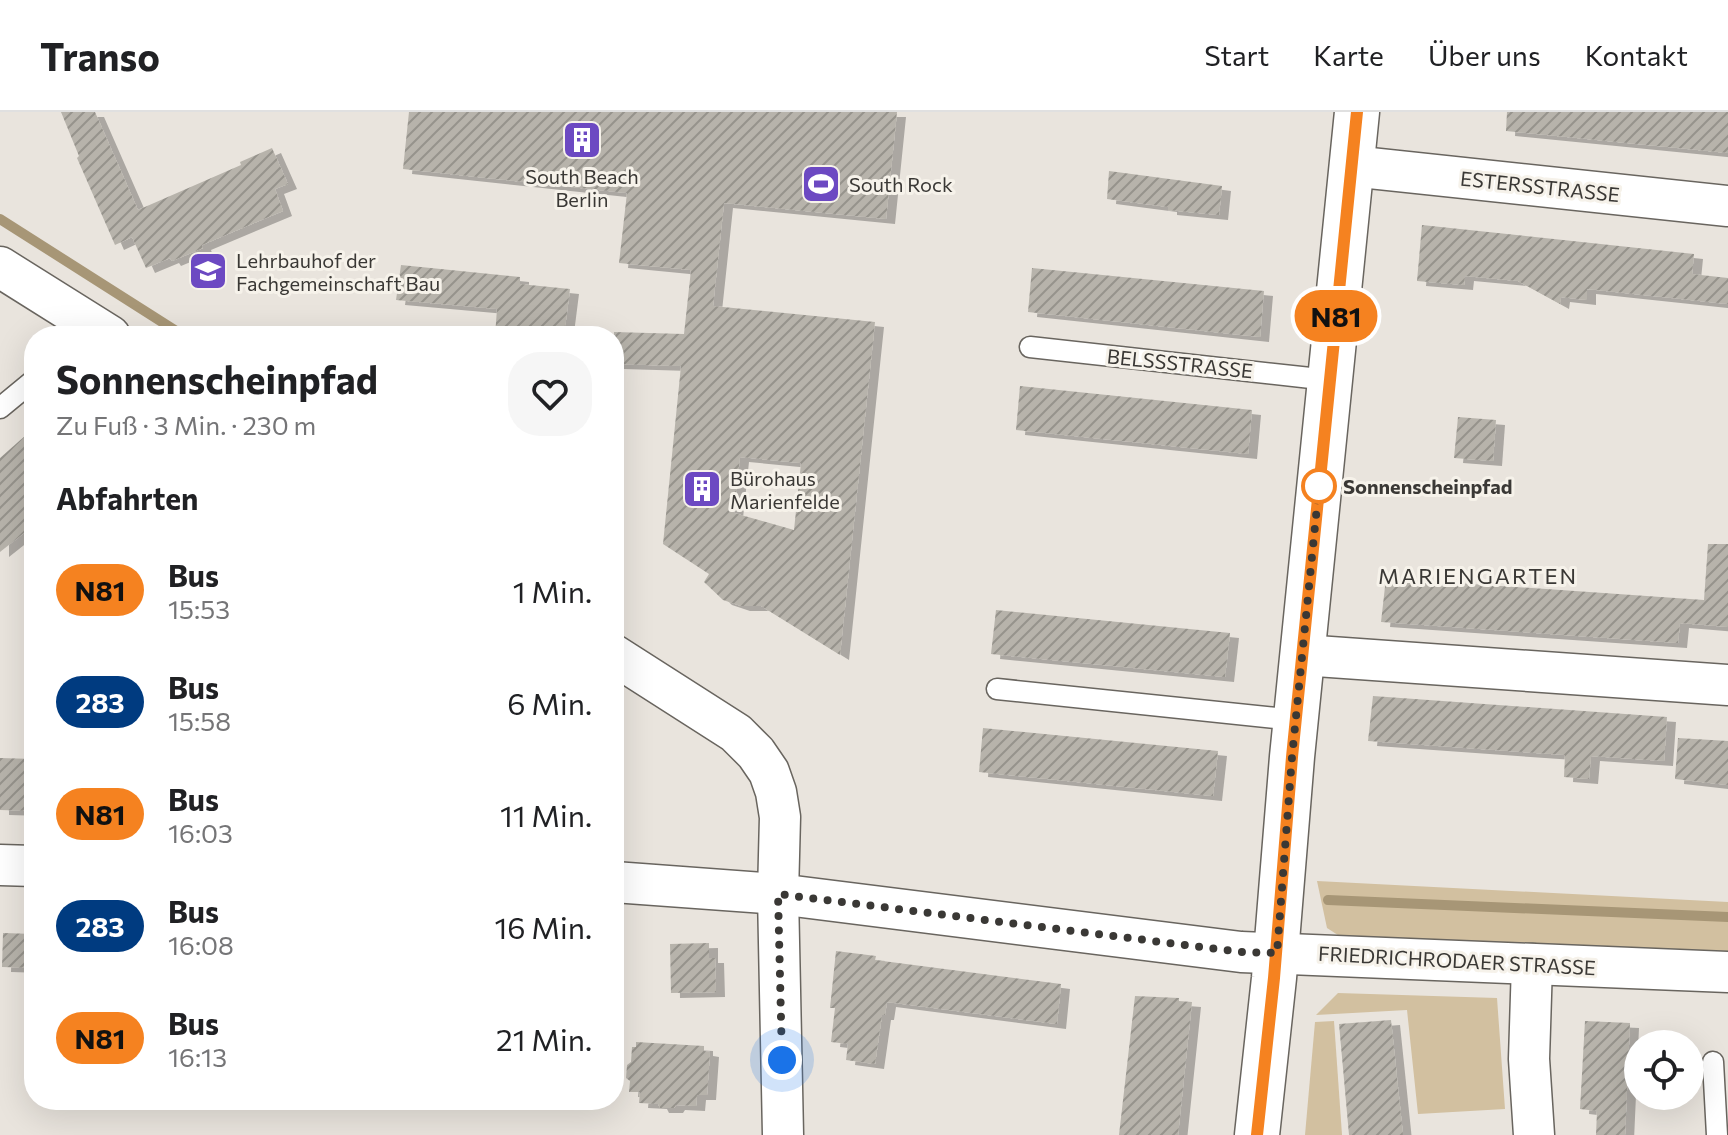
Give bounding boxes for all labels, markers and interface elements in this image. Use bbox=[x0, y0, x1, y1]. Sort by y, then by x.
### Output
text: Transo bbox=[40, 32, 160, 79]
text: Start bbox=[1204, 38, 1269, 72]
text: Karte bbox=[1313, 38, 1384, 72]
text: Über uns bbox=[1428, 38, 1541, 72]
text: Kontakt bbox=[1585, 38, 1688, 72]
building icon: South Beach Berlin bbox=[561, 119, 603, 161]
sports icon: South Rock bbox=[800, 163, 842, 205]
place label: South Beach Berlin bbox=[525, 164, 639, 211]
street label: ESTERSSTRASSE bbox=[1459, 166, 1621, 206]
place label: South Rock bbox=[849, 172, 953, 196]
place label: Lehrbauhof der Fachgemeinschaft Bau bbox=[236, 248, 440, 295]
school or university icon: Lehrbauhof der Fachgemeinschaft Bau bbox=[187, 250, 229, 292]
line badge: N81 bbox=[1290, 290, 1382, 342]
text: N81 bbox=[1311, 299, 1362, 333]
street label: BELSSSTRASSE bbox=[1106, 343, 1254, 383]
button: heart bbox=[508, 352, 592, 436]
text: Sonnenscheinpfad bbox=[56, 355, 378, 402]
text: Zu Fuß · 3 Min. · 230 m bbox=[56, 409, 316, 440]
place label: Bürohaus Marienfelde bbox=[730, 466, 840, 513]
building icon: Bürohaus Marienfelde bbox=[681, 468, 723, 510]
marker: Sonnenscheinpfad bbox=[1302, 469, 1336, 503]
place label: Sonnenscheinpfad bbox=[1343, 474, 1512, 498]
text: Abfahrten bbox=[56, 479, 198, 516]
text: Bus bbox=[168, 556, 219, 593]
district label: MARIENGARTEN bbox=[1378, 562, 1578, 589]
text: 1 Min. bbox=[513, 572, 592, 609]
text: N81 bbox=[75, 573, 126, 607]
text: 15:53 bbox=[168, 593, 230, 624]
text: Bus bbox=[168, 668, 219, 705]
text: 6 Min. bbox=[507, 684, 592, 721]
text: 283 bbox=[75, 685, 125, 719]
text: 15:58 bbox=[168, 705, 231, 736]
text: Bus bbox=[168, 780, 219, 817]
text: 11 Min. bbox=[500, 796, 592, 833]
text: N81 bbox=[75, 797, 126, 831]
text: 16:03 bbox=[168, 817, 233, 848]
text: Bus bbox=[168, 892, 219, 929]
text: 16 Min. bbox=[495, 908, 592, 945]
text: 283 bbox=[75, 909, 125, 943]
text: 16:08 bbox=[168, 929, 234, 960]
street label: FRIEDRICHRODAER STRASSE bbox=[1318, 941, 1596, 979]
text: Bus bbox=[168, 1004, 219, 1041]
text: 21 Min. bbox=[496, 1020, 592, 1057]
text: N81 bbox=[75, 1021, 126, 1055]
map controls bbox=[1624, 1030, 1704, 1110]
button: locate bbox=[1624, 1030, 1704, 1110]
your location bbox=[762, 1040, 802, 1080]
text: 16:13 bbox=[168, 1041, 227, 1072]

